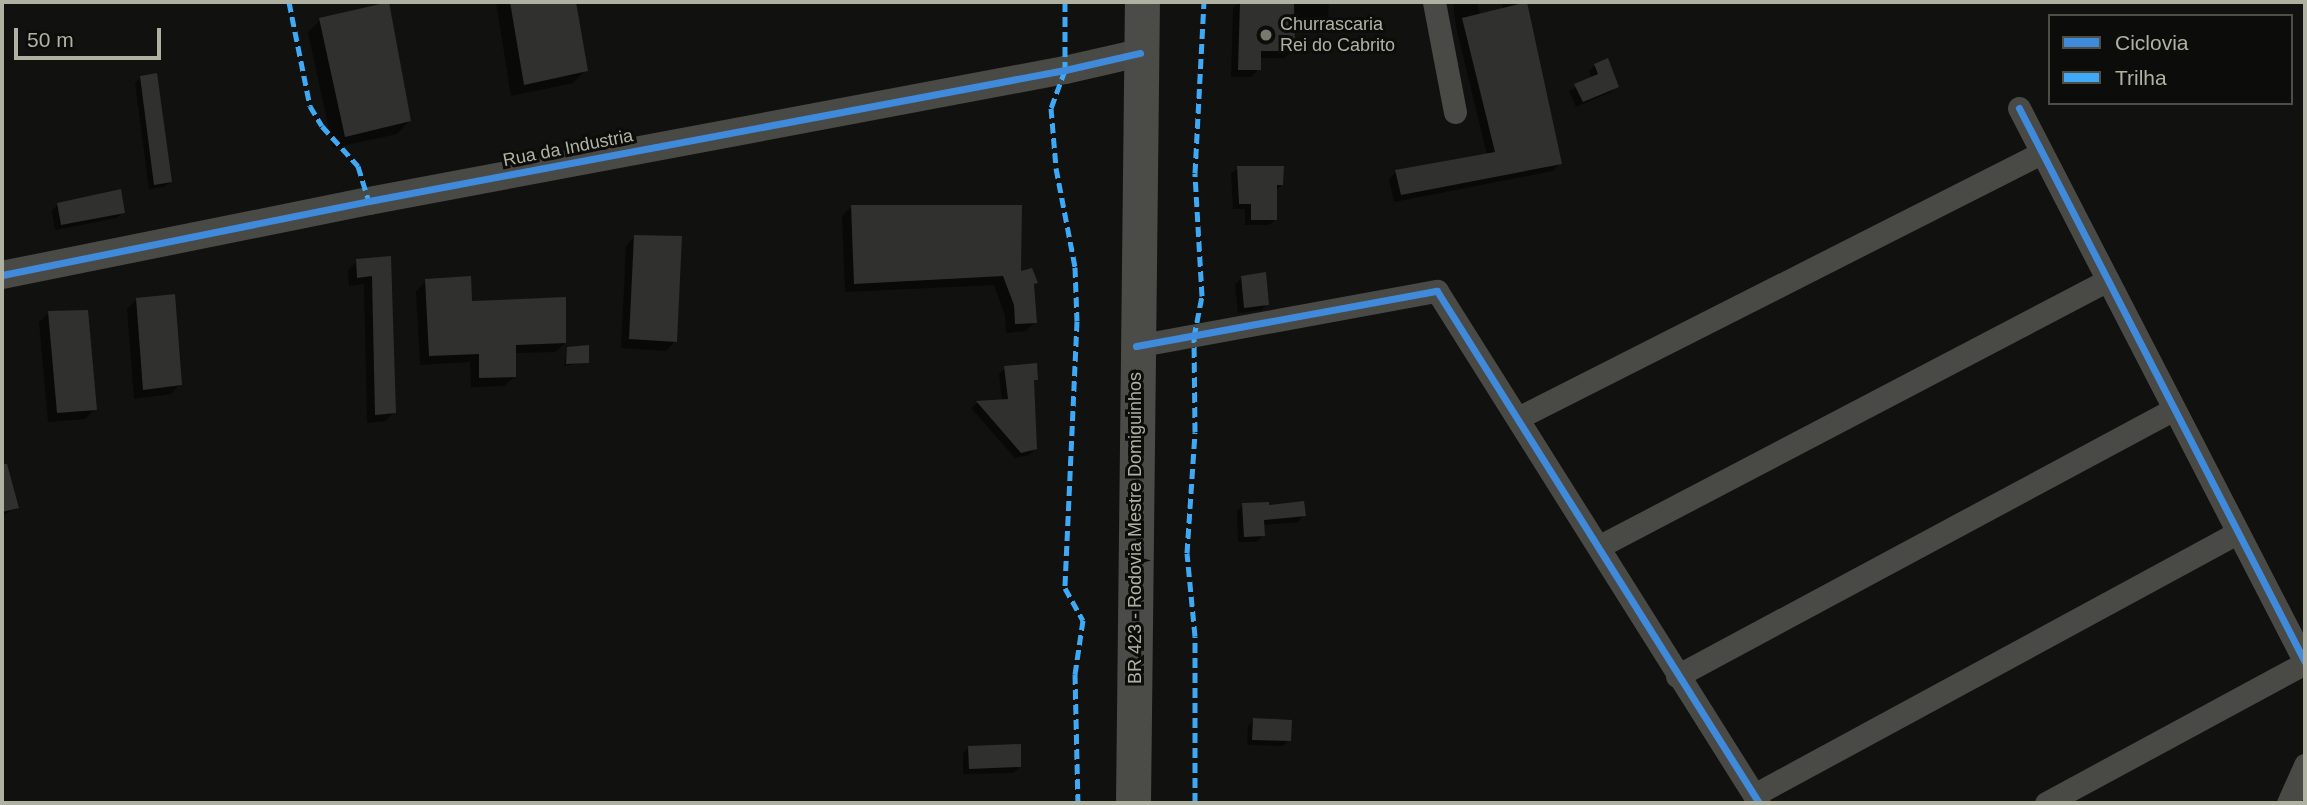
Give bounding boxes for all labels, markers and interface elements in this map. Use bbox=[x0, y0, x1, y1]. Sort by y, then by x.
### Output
scale bar bbox=[18, 14, 164, 58]
place label: Churrascaria Rei do Cabrito bbox=[1280, 14, 1395, 56]
legend bbox=[2048, 14, 2293, 105]
marker: Churrascaria Rei do Cabrito bbox=[1258, 27, 1274, 43]
text: 50 m bbox=[27, 28, 74, 51]
text: Ciclovia bbox=[2115, 31, 2189, 54]
text: Trilha bbox=[2115, 66, 2167, 89]
street label: Rua da Industria bbox=[501, 125, 635, 171]
street label: BR 423 - Rodovia Mestre Domiguinhos bbox=[1124, 372, 1146, 684]

